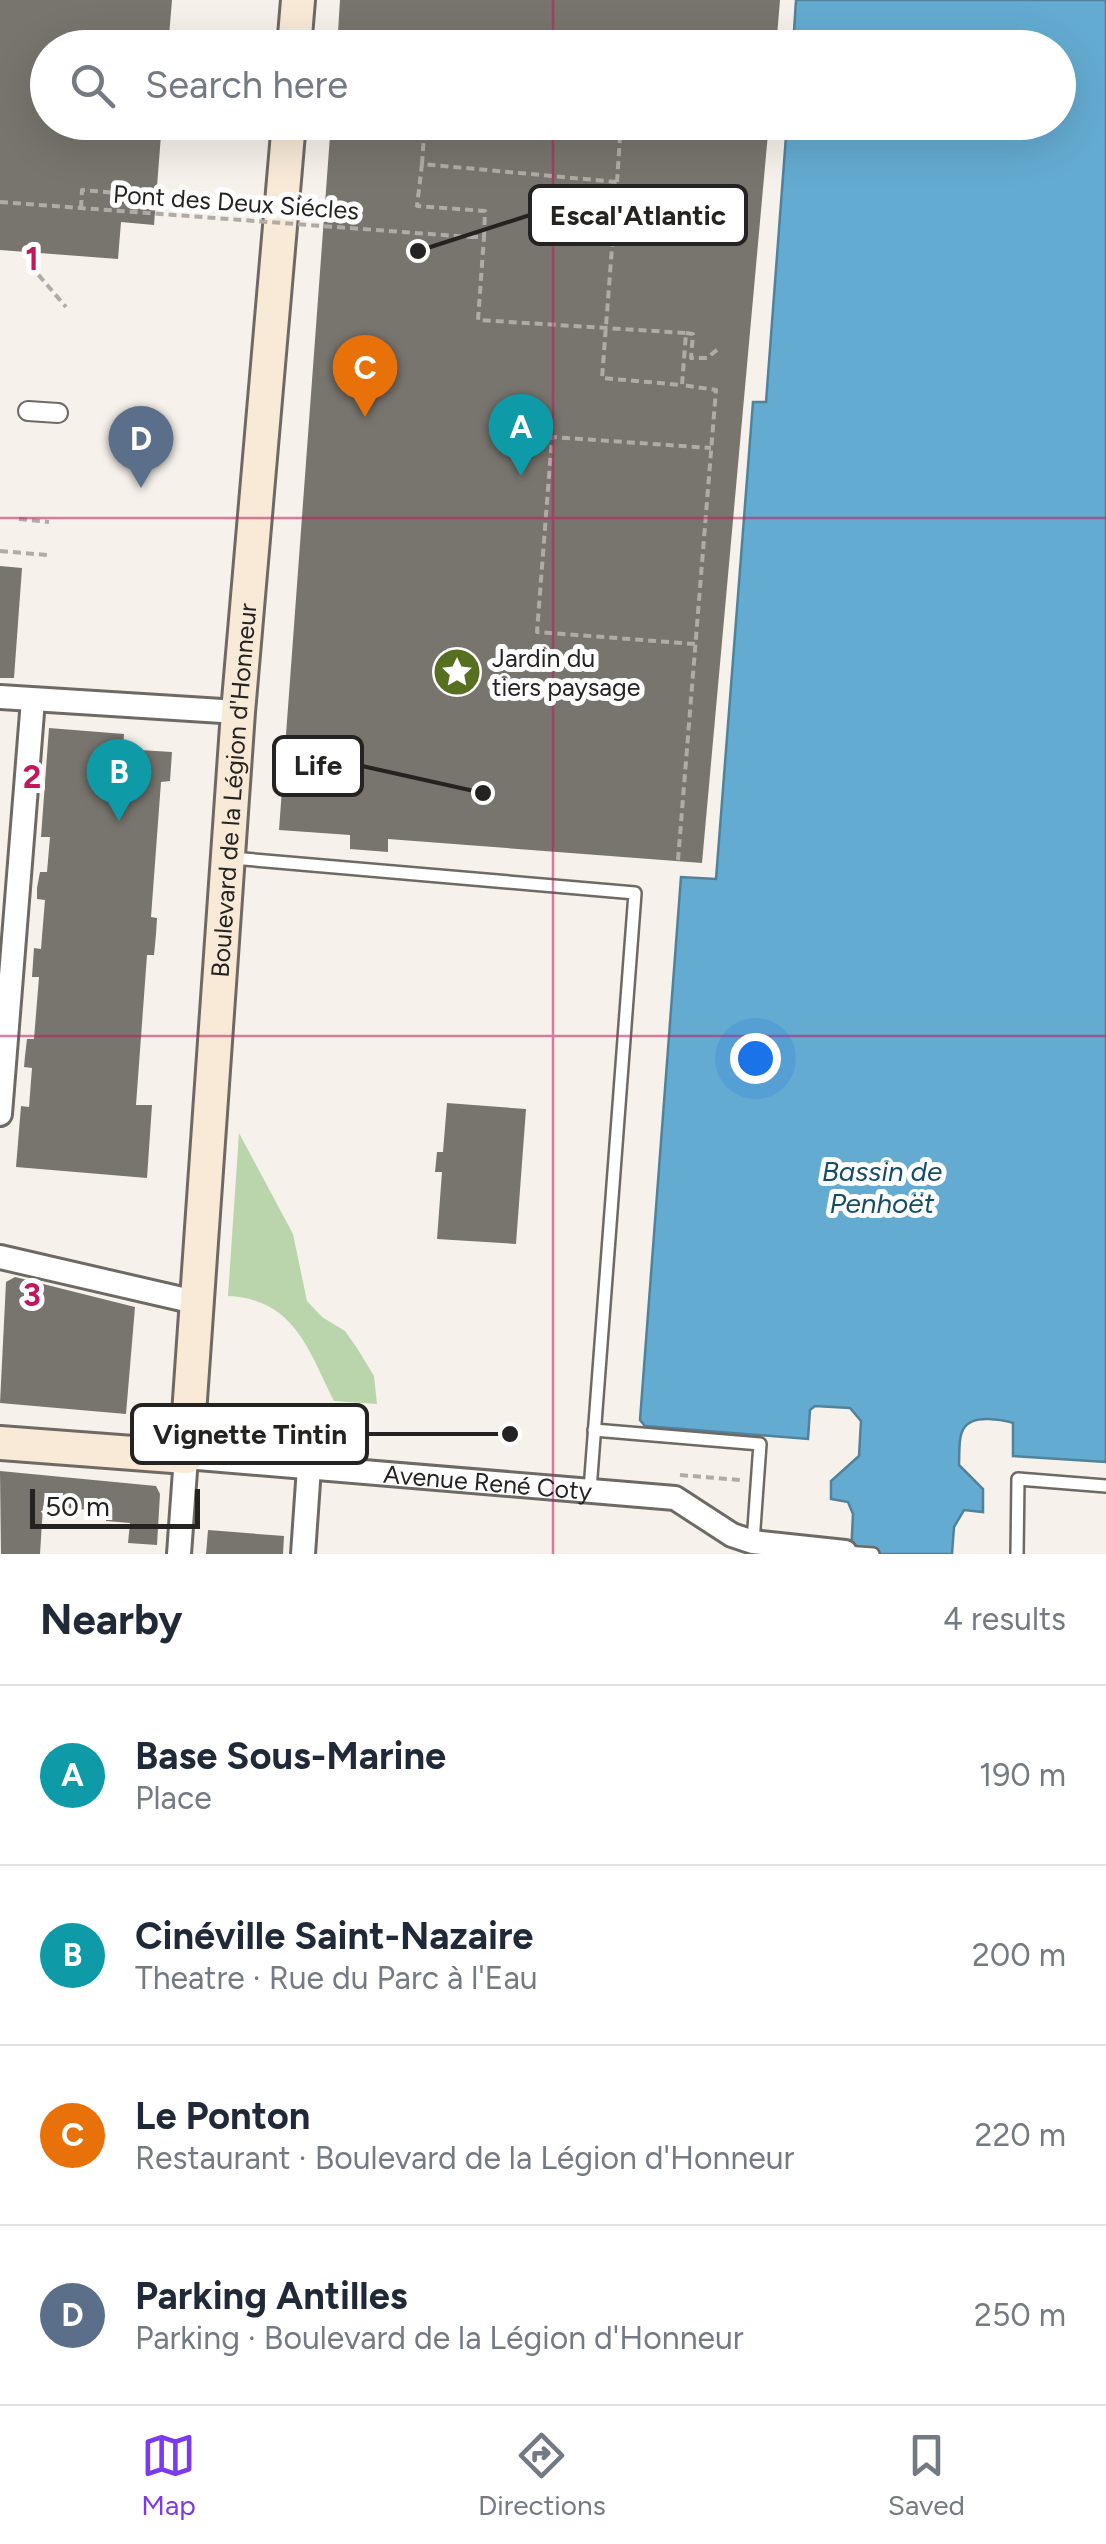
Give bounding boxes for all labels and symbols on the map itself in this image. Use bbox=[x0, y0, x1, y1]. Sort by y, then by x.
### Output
street label: Pont des Deux Siécles bbox=[112, 178, 360, 226]
callout: Escal'Atlantic bbox=[530, 186, 746, 244]
text: Escal'Atlantic bbox=[550, 198, 726, 232]
text: 1 bbox=[25, 240, 39, 278]
pin: C bbox=[332, 334, 398, 417]
pin: A bbox=[488, 394, 554, 476]
pin: D bbox=[108, 406, 174, 488]
street label: Boulevard de la Légion d'Honneur bbox=[205, 601, 262, 978]
place label: Jardin du tiers paysage bbox=[492, 643, 640, 702]
place icon: Jardin du tiers paysage bbox=[431, 646, 483, 698]
callout: Life bbox=[274, 737, 362, 795]
pin: B bbox=[86, 738, 152, 821]
text: Life bbox=[294, 748, 342, 782]
text: 2 bbox=[23, 758, 41, 796]
your location bbox=[730, 1033, 781, 1084]
water label: Bassin de Penhoët bbox=[822, 1154, 942, 1220]
text: 3 bbox=[23, 1276, 41, 1314]
callout: Vignette Tintin bbox=[132, 1405, 367, 1463]
text: Vignette Tintin bbox=[153, 1417, 347, 1451]
street label: Avenue René Coty bbox=[382, 1459, 593, 1506]
scale bar bbox=[30, 1484, 200, 1528]

